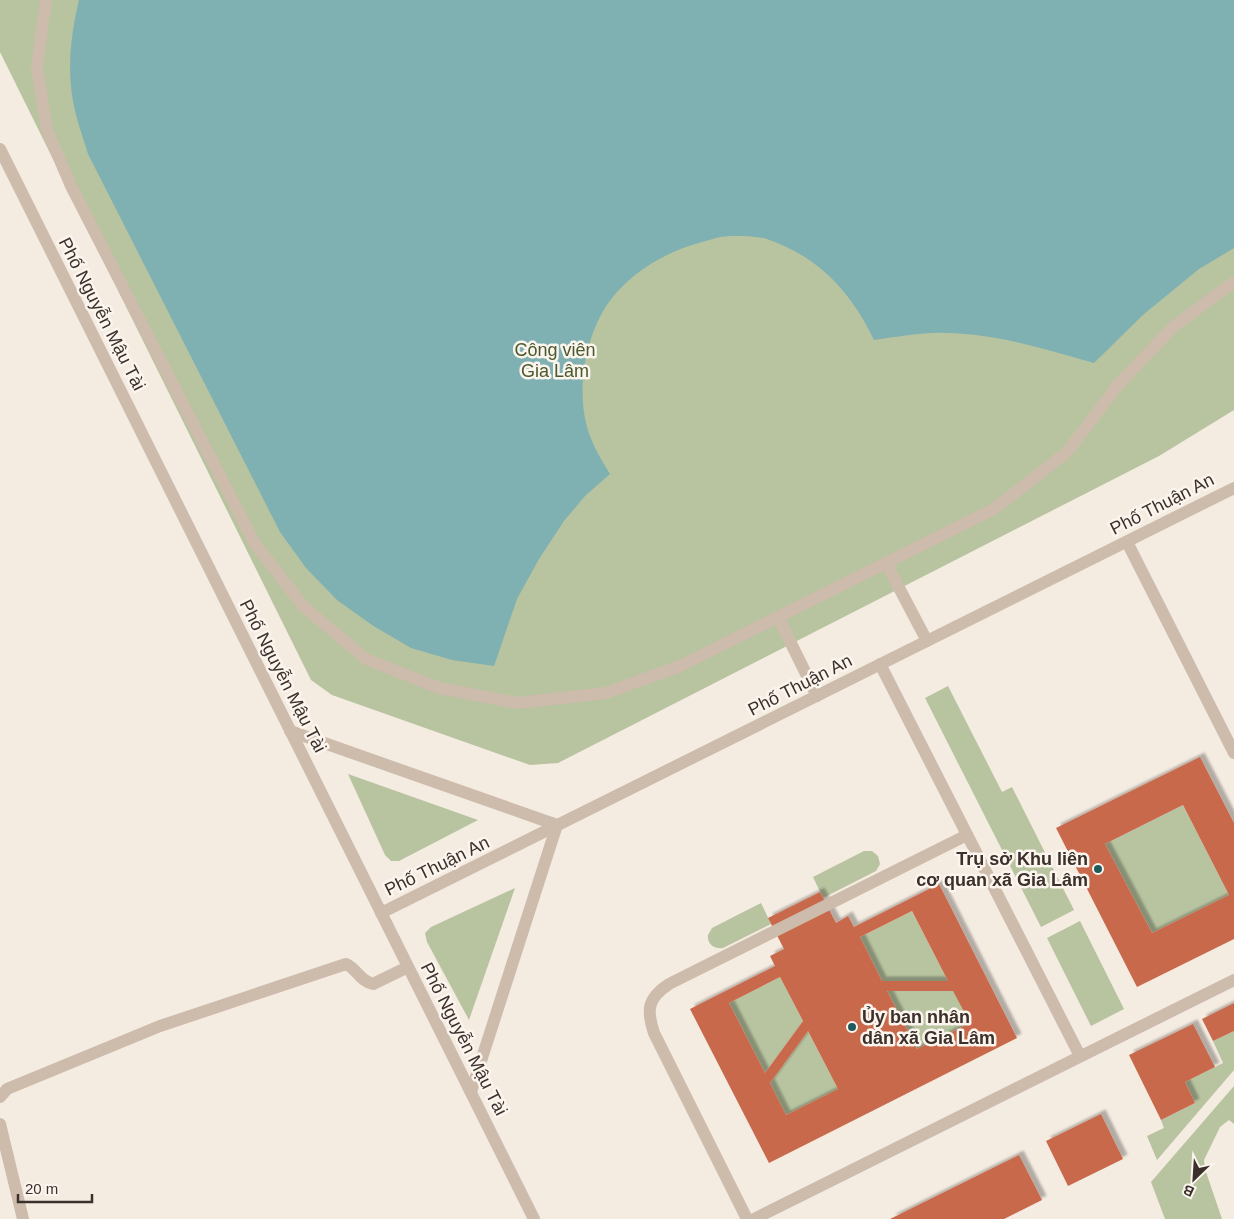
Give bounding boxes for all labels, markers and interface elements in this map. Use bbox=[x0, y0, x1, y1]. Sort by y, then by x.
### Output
street label: Phố Nguyễn Mậu Tài bbox=[55, 234, 150, 394]
park label: Công viên Gia Lâm bbox=[514, 340, 596, 381]
street label: Phố Thuận An bbox=[1107, 469, 1217, 539]
street label: Phố Nguyễn Mậu Tài bbox=[236, 596, 331, 756]
street label: Phố Thuận An bbox=[745, 650, 855, 720]
street label: Phố Thuận An bbox=[381, 832, 493, 900]
place label: Trụ sở Khu liên cơ quan xã Gia Lâm bbox=[916, 849, 1088, 890]
marker: Trụ sở Khu liên cơ quan xã Gia Lâm bbox=[1092, 863, 1104, 875]
street label: Phố Nguyễn Mậu Tài bbox=[417, 959, 512, 1119]
place label: Ủy ban nhân dân xã Gia Lâm bbox=[862, 1006, 995, 1048]
marker: Ủy ban nhân dân xã Gia Lâm bbox=[846, 1021, 858, 1033]
north arrow bbox=[1169, 1154, 1219, 1204]
scale bar bbox=[18, 1172, 91, 1204]
text: 20 m bbox=[25, 1180, 58, 1197]
text: B bbox=[1181, 1181, 1196, 1200]

